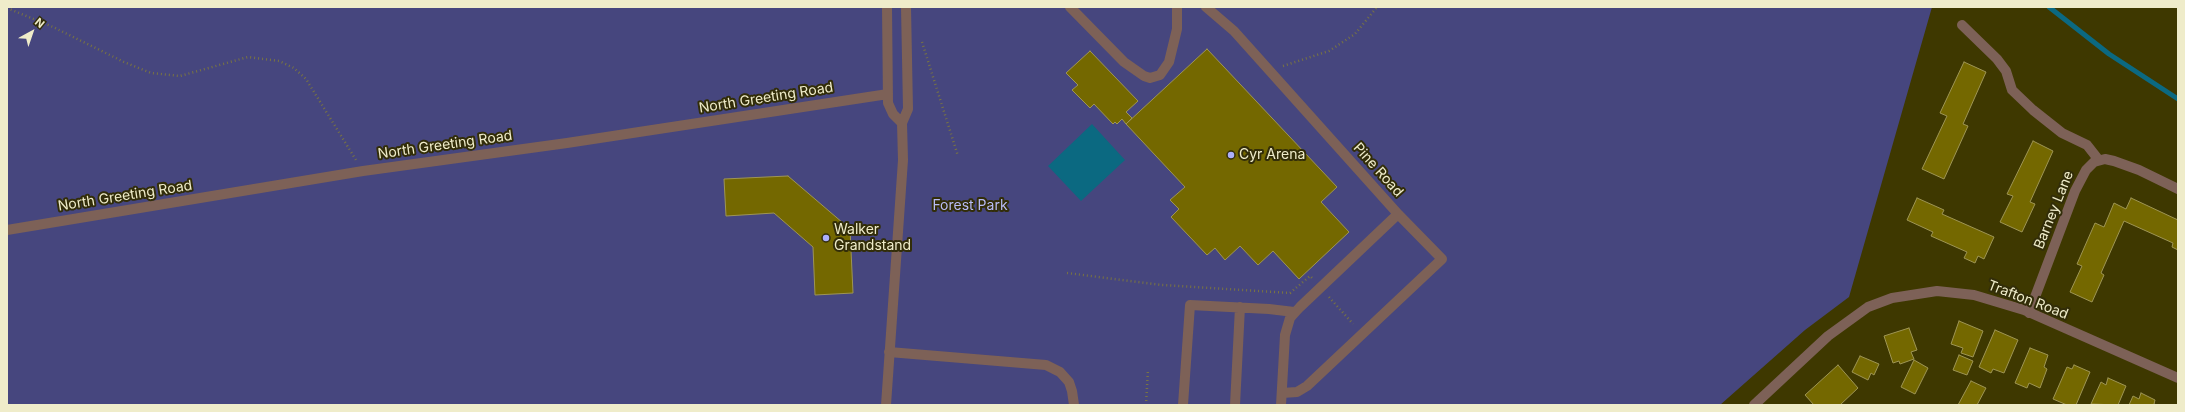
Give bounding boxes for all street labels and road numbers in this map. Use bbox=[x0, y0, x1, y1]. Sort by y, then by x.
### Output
street label: North Greeting Road bbox=[698, 79, 834, 117]
street label: North Greeting Road bbox=[377, 127, 513, 163]
street label: Pine Road bbox=[1350, 140, 1406, 200]
street label: Barney Lane bbox=[2031, 169, 2077, 251]
street label: North Greeting Road bbox=[57, 177, 193, 215]
street label: Trafton Road bbox=[1985, 277, 2071, 323]

